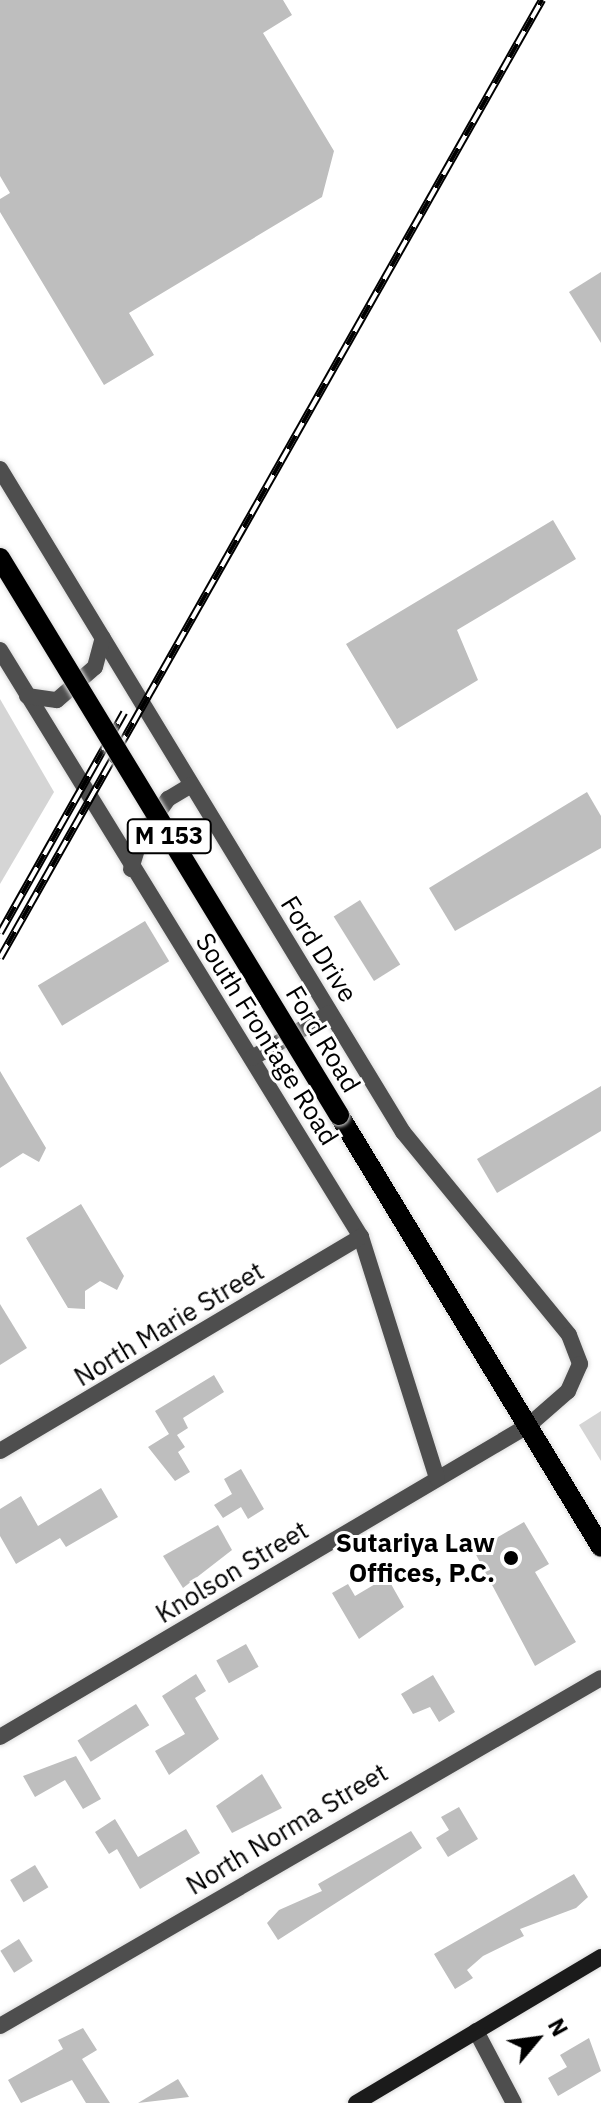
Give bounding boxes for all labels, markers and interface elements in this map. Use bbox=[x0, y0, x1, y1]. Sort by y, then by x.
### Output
road number: M 153 bbox=[125, 816, 213, 856]
street label: Ford Drive bbox=[274, 890, 364, 1008]
street label: South Frontage Road bbox=[189, 927, 345, 1151]
street label: Ford Road bbox=[279, 980, 367, 1098]
street label: North Marie Street bbox=[69, 1255, 269, 1393]
street label: Knolson Street bbox=[150, 1514, 314, 1630]
place label: Sutariya Law Offices, P.C. bbox=[336, 1527, 495, 1588]
marker: Sutariya Law Offices, P.C. bbox=[502, 1549, 520, 1567]
street label: North Norma Street bbox=[181, 1757, 393, 1901]
north arrow bbox=[497, 1999, 577, 2079]
text: N bbox=[542, 2013, 575, 2041]

